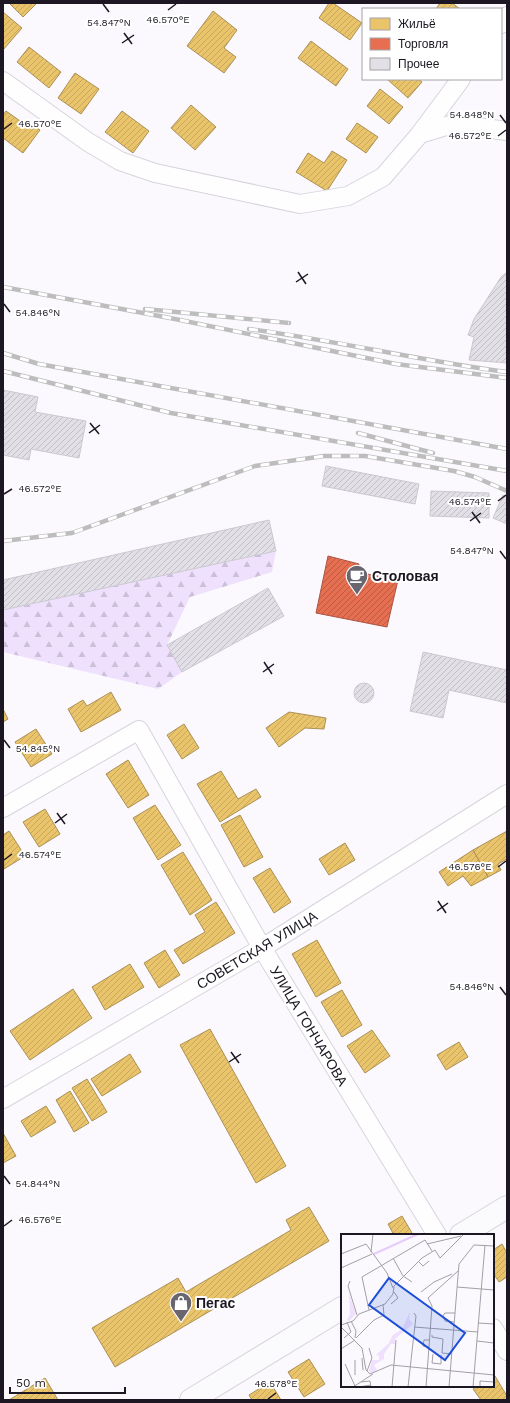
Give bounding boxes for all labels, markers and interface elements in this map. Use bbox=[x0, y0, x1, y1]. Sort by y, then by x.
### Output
legend bbox=[362, 8, 502, 80]
text: 46.570°E bbox=[146, 14, 190, 25]
text: 54.847°N bbox=[87, 17, 131, 28]
text: Жильё bbox=[398, 17, 436, 31]
text: Торговля bbox=[398, 37, 448, 51]
text: Прочее bbox=[398, 57, 440, 71]
text: 54.848°N bbox=[450, 109, 494, 120]
text: 46.570°E bbox=[18, 118, 62, 129]
text: 46.572°E bbox=[448, 130, 492, 141]
text: 54.846°N bbox=[16, 307, 60, 318]
text: 46.572°E bbox=[18, 483, 62, 494]
text: 46.574°E bbox=[449, 496, 491, 507]
text: 54.847°N bbox=[450, 545, 494, 556]
cafe icon: Столовая bbox=[344, 563, 370, 596]
place label: Столовая bbox=[372, 568, 439, 584]
text: 54.845°N bbox=[16, 743, 60, 754]
text: 46.574°E bbox=[19, 849, 61, 860]
text: 46.576°E bbox=[448, 861, 492, 872]
street label: СОВЕТСКАЯ УЛИЦА bbox=[194, 907, 321, 992]
street label: УЛИЦА ГОНЧАРОВА bbox=[267, 963, 351, 1089]
text: 54.846°N bbox=[450, 981, 494, 992]
text: 54.844°N bbox=[16, 1178, 60, 1189]
text: 46.576°E bbox=[18, 1214, 62, 1225]
inset map bbox=[341, 1234, 494, 1387]
shop icon: Пегас bbox=[168, 1290, 194, 1323]
place label: Пегас bbox=[196, 1295, 235, 1311]
scale bar bbox=[10, 1369, 125, 1395]
text: 50 m bbox=[16, 1376, 46, 1390]
text: 46.578°E bbox=[254, 1378, 298, 1389]

